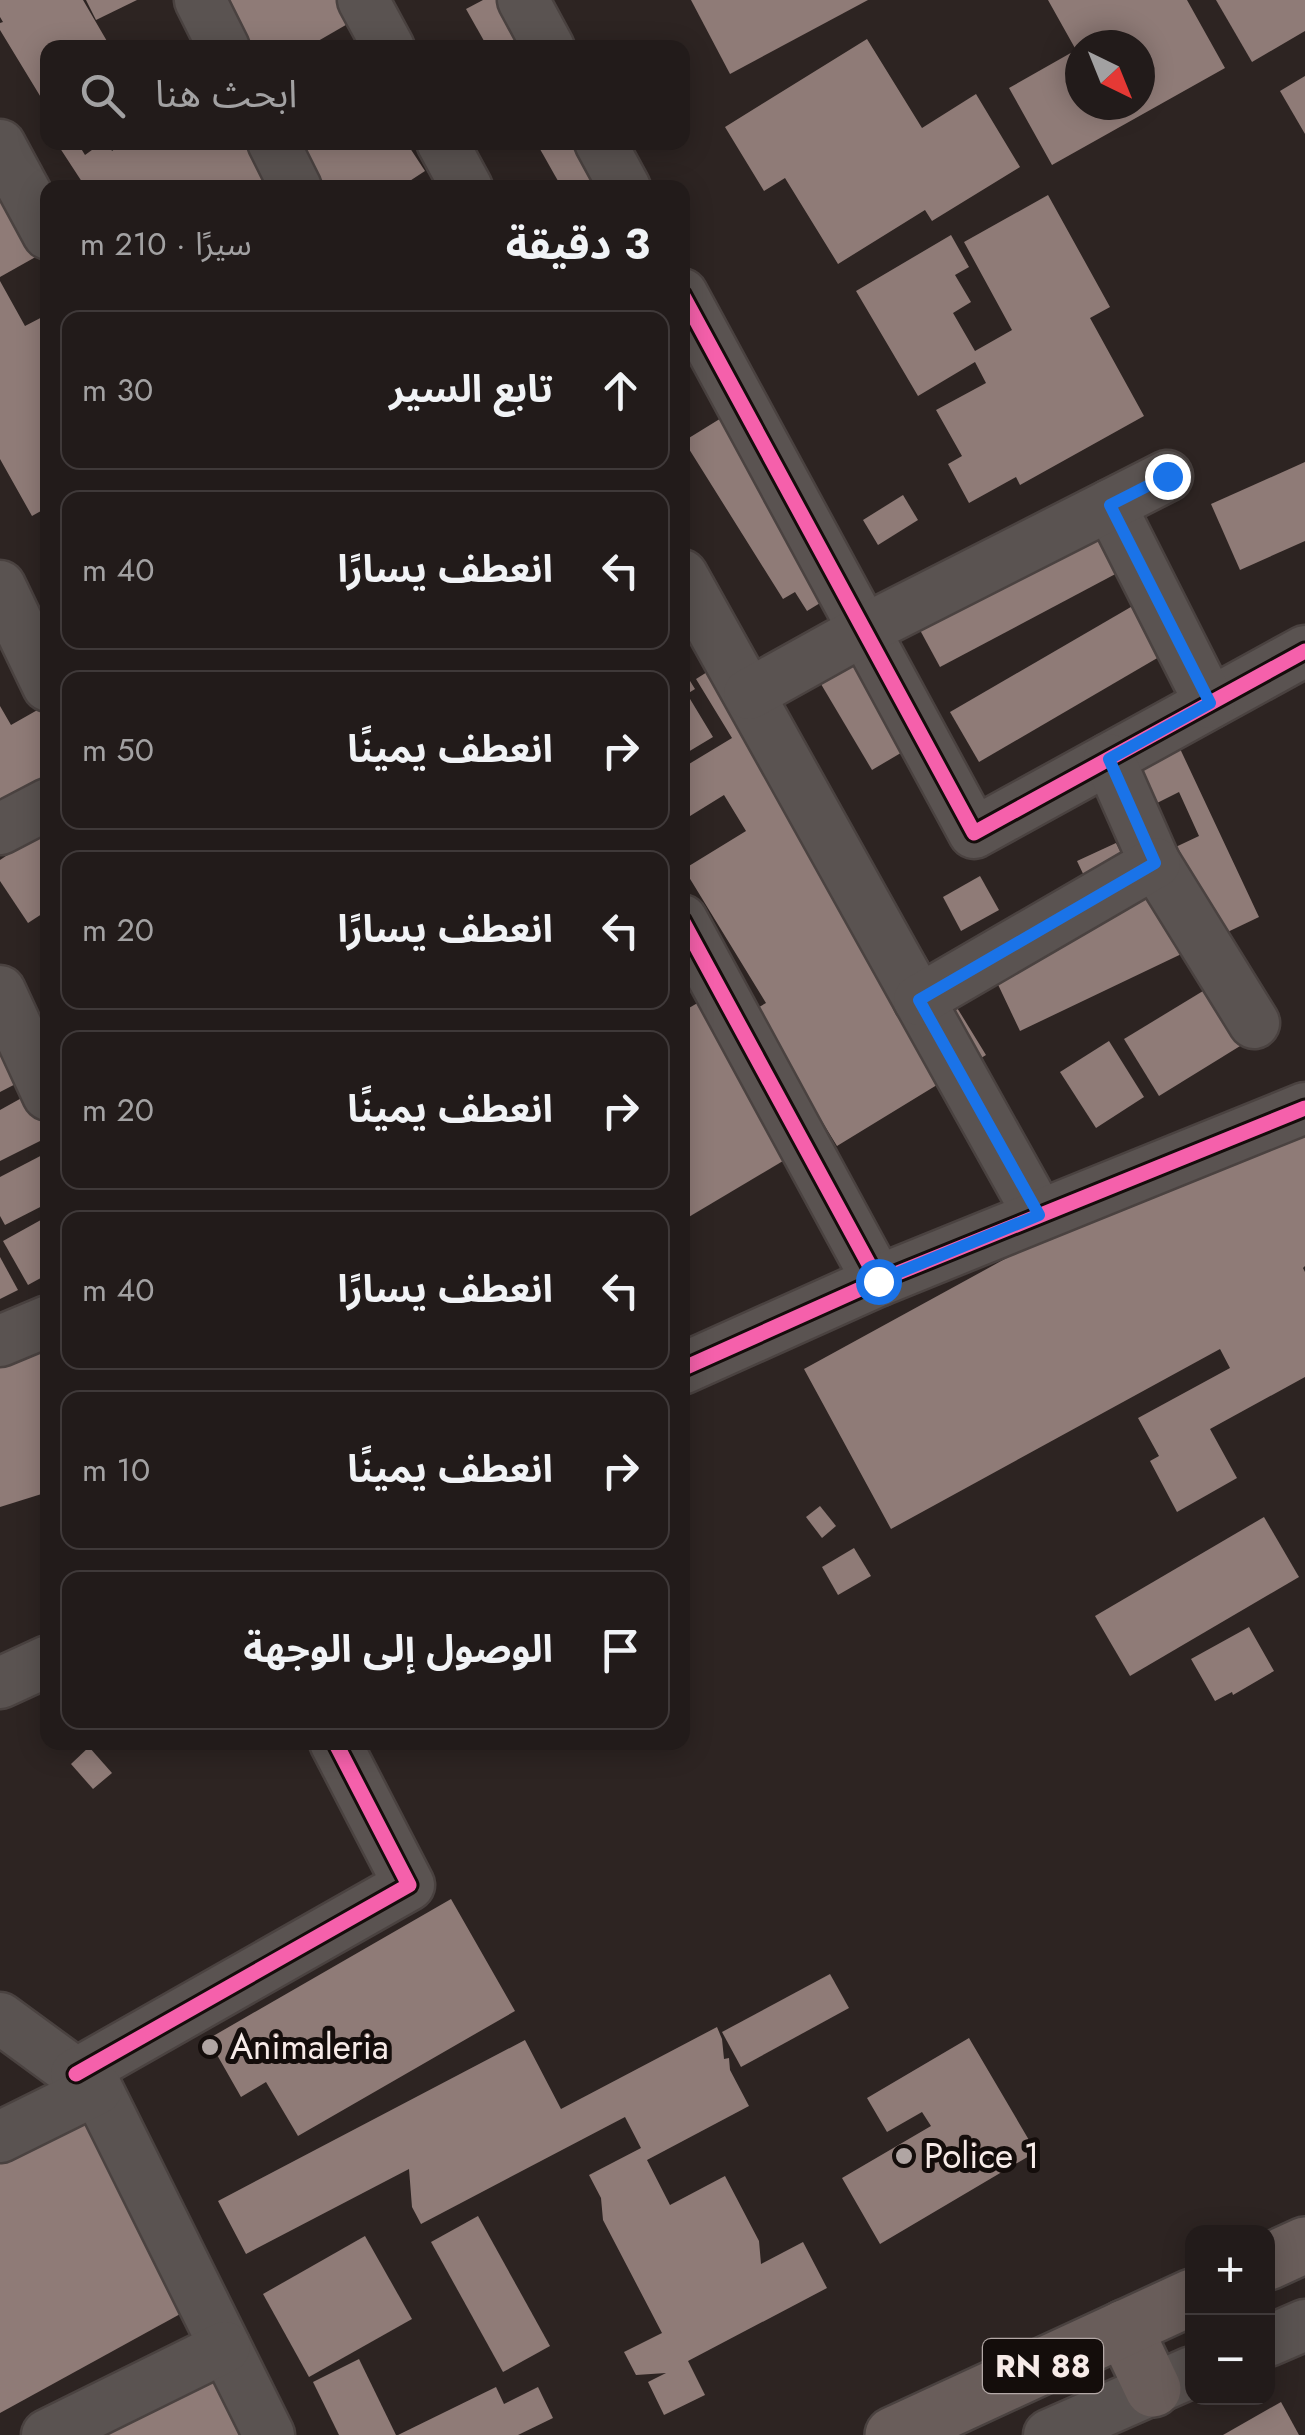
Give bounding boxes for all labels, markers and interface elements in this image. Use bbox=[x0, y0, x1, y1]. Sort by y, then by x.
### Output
north arrow bbox=[1065, 30, 1155, 120]
search box bbox=[40, 40, 690, 150]
text: ابحث هنا bbox=[155, 66, 297, 121]
icon: search bbox=[75, 68, 130, 123]
text: 3 دقيقة bbox=[506, 214, 650, 275]
text: سيرًا · 210 m bbox=[80, 221, 252, 267]
text: تابع السير bbox=[389, 361, 553, 416]
icon: ahead bbox=[593, 363, 648, 418]
text: 30 m bbox=[82, 367, 153, 413]
route end bbox=[1145, 454, 1191, 500]
text: انعطف يسارًا bbox=[337, 541, 553, 596]
icon: left bbox=[593, 543, 648, 598]
text: 40 m bbox=[82, 547, 154, 593]
text: انعطف يمينًا bbox=[347, 721, 553, 776]
icon: right bbox=[593, 723, 648, 778]
text: 50 m bbox=[82, 727, 154, 773]
text: انعطف يسارًا bbox=[337, 901, 553, 956]
icon: left bbox=[593, 903, 648, 958]
text: 20 m bbox=[82, 907, 154, 953]
text: انعطف يمينًا bbox=[347, 1081, 553, 1136]
icon: right bbox=[593, 1083, 648, 1138]
text: 20 m bbox=[82, 1087, 154, 1133]
route start bbox=[856, 1259, 902, 1305]
text: انعطف يسارًا bbox=[337, 1261, 553, 1316]
icon: left bbox=[593, 1263, 648, 1318]
text: 40 m bbox=[82, 1267, 154, 1313]
text: انعطف يمينًا bbox=[347, 1441, 553, 1496]
icon: right bbox=[593, 1443, 648, 1498]
text: 10 m bbox=[82, 1447, 150, 1493]
text: الوصول إلى الوجهة bbox=[243, 1621, 553, 1676]
icon: arrive bbox=[593, 1623, 648, 1678]
place label: Animaleria bbox=[230, 2022, 389, 2072]
marker: Animaleria bbox=[199, 2036, 221, 2058]
place label: Police 1 bbox=[924, 2131, 1039, 2181]
marker: Police 1 bbox=[893, 2145, 915, 2167]
map controls bbox=[1185, 2225, 1275, 2405]
button: + bbox=[1185, 2225, 1275, 2315]
button: − bbox=[1185, 2315, 1275, 2405]
road number: RN 88 bbox=[983, 2339, 1103, 2393]

